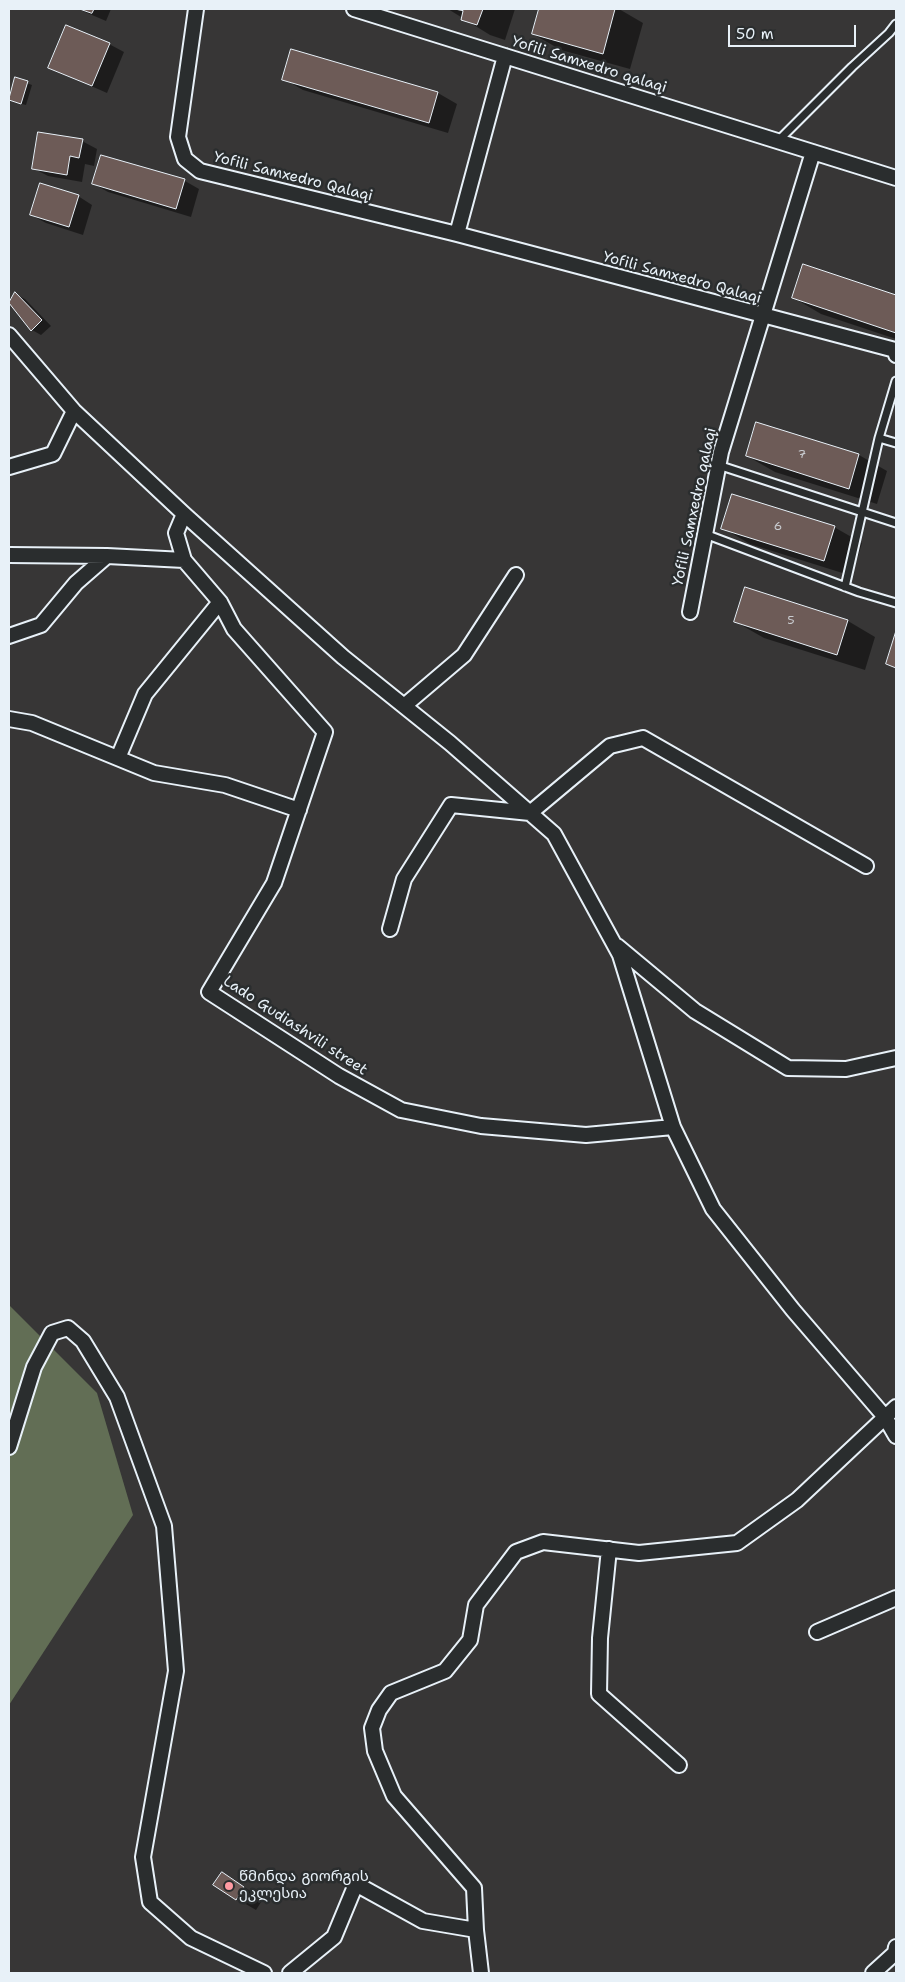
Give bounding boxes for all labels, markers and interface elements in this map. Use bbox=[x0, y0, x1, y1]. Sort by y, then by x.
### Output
scale bar bbox=[730, 15, 858, 47]
text: 50 m bbox=[736, 24, 774, 44]
street label: Yofili Samxedro qalaqi bbox=[509, 33, 669, 97]
street label: Yofili Samxedro Qalaqi bbox=[212, 148, 374, 206]
street label: Yofili Samxedro Qalaqi bbox=[601, 248, 763, 308]
street label: Yofili Samxedro qalaqi bbox=[669, 426, 721, 588]
house number: 7 bbox=[798, 448, 806, 462]
house number: 6 bbox=[774, 520, 782, 534]
house number: 5 bbox=[787, 614, 795, 628]
street label: Lado Gudiashvili street bbox=[219, 973, 371, 1079]
place label: წმინდა გიორგის ეკლესია bbox=[239, 1868, 369, 1903]
marker: წმინდა გიორგის ეკლესია bbox=[223, 1880, 235, 1892]

